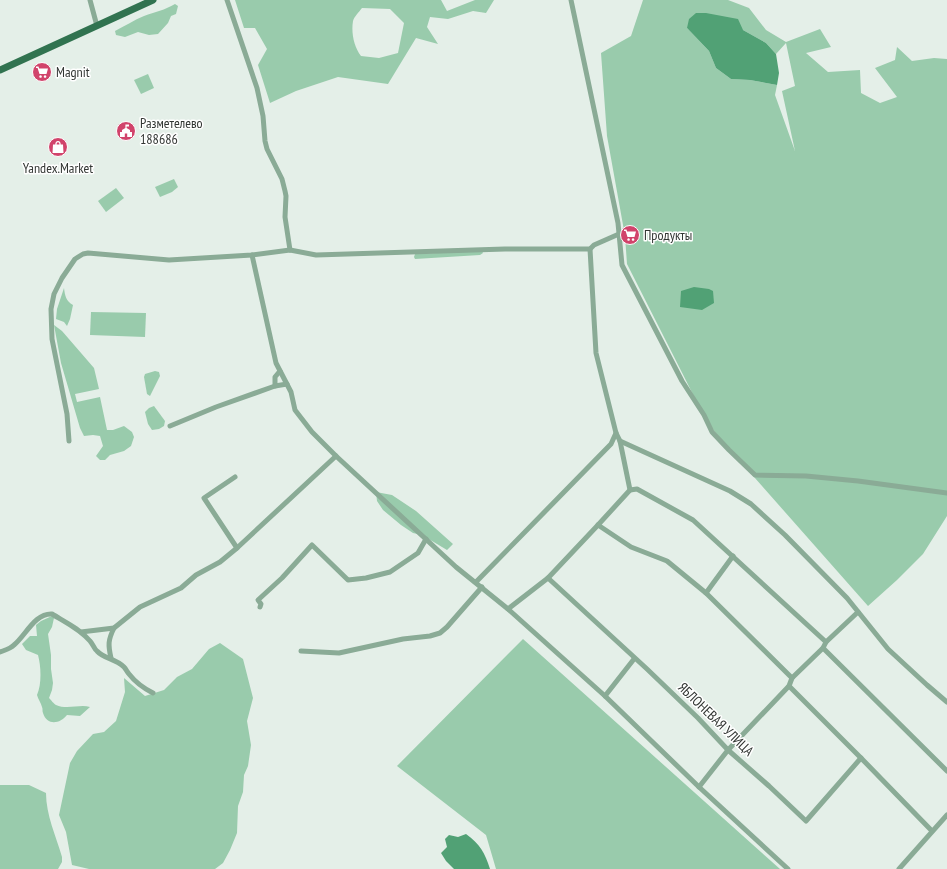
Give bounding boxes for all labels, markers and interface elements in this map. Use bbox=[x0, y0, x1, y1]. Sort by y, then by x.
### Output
supermarket icon: Magnit bbox=[31, 61, 53, 83]
place label: Magnit bbox=[56, 63, 90, 81]
place label: Разметелево 188686 bbox=[140, 114, 203, 148]
public building icon: Разметелево 188686 bbox=[115, 120, 137, 142]
shop icon: Yandex.Market bbox=[47, 136, 69, 158]
place label: Yandex.Market bbox=[23, 159, 93, 177]
supermarket icon: Продукты bbox=[619, 224, 641, 246]
place label: Продукты bbox=[644, 226, 692, 244]
street label: ЯБЛОНЕВАЯ УЛИЦА bbox=[674, 678, 758, 760]

